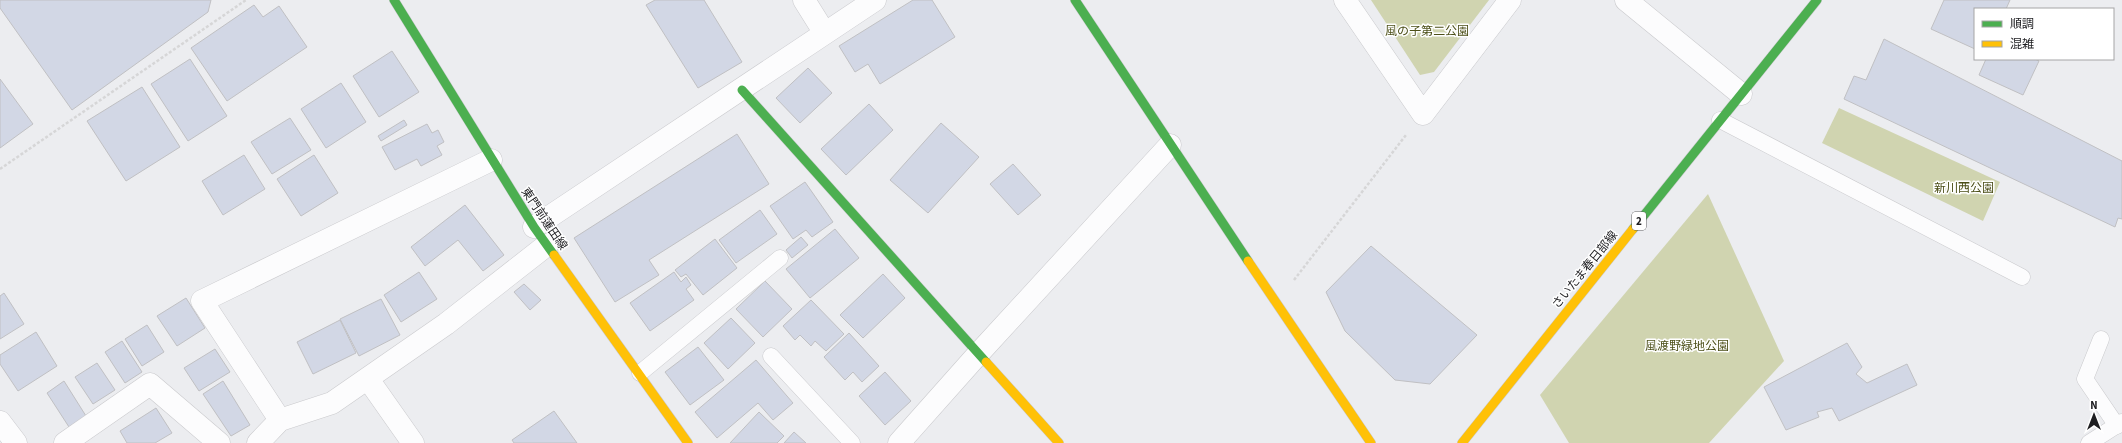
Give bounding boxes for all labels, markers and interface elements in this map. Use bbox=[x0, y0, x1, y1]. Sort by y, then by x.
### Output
legend bbox=[1974, 8, 2114, 60]
text: 順調 bbox=[2010, 16, 2034, 33]
park label: 風の子第二公園 bbox=[1385, 23, 1469, 40]
text: 混雑 bbox=[2010, 36, 2034, 53]
park label: 新川西公園 bbox=[1934, 180, 1994, 197]
street label: 東門前蓮田線 bbox=[517, 184, 571, 254]
road number: 2 bbox=[1632, 212, 1646, 230]
street label: さいたま春日部線 bbox=[1548, 227, 1622, 313]
park label: 風渡野緑地公園 bbox=[1645, 338, 1729, 355]
north arrow bbox=[2074, 395, 2114, 435]
text: N bbox=[2090, 398, 2098, 413]

